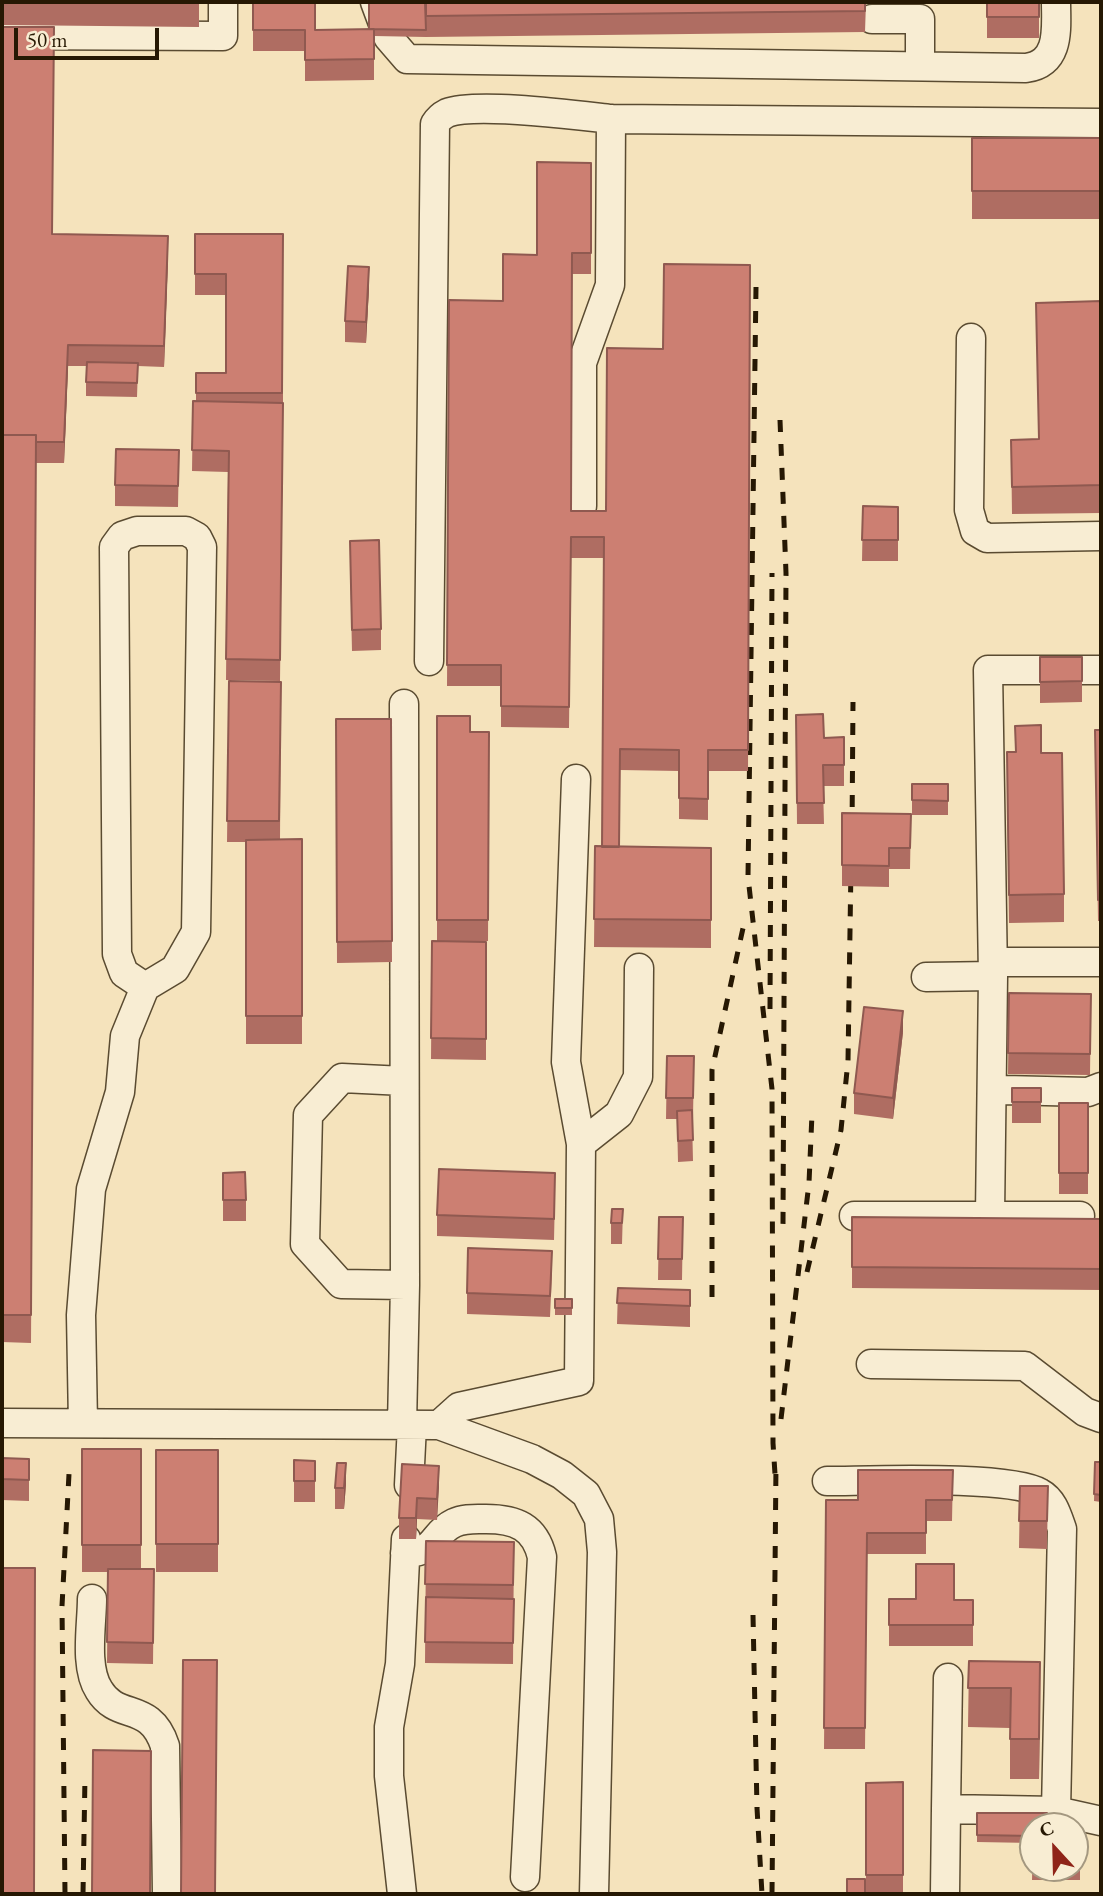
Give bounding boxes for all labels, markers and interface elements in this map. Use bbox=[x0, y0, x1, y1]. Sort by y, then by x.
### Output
scale bar bbox=[18, 14, 163, 58]
text: 50 m bbox=[27, 26, 68, 53]
north arrow bbox=[1019, 1812, 1089, 1882]
text: С bbox=[1036, 1815, 1058, 1843]

